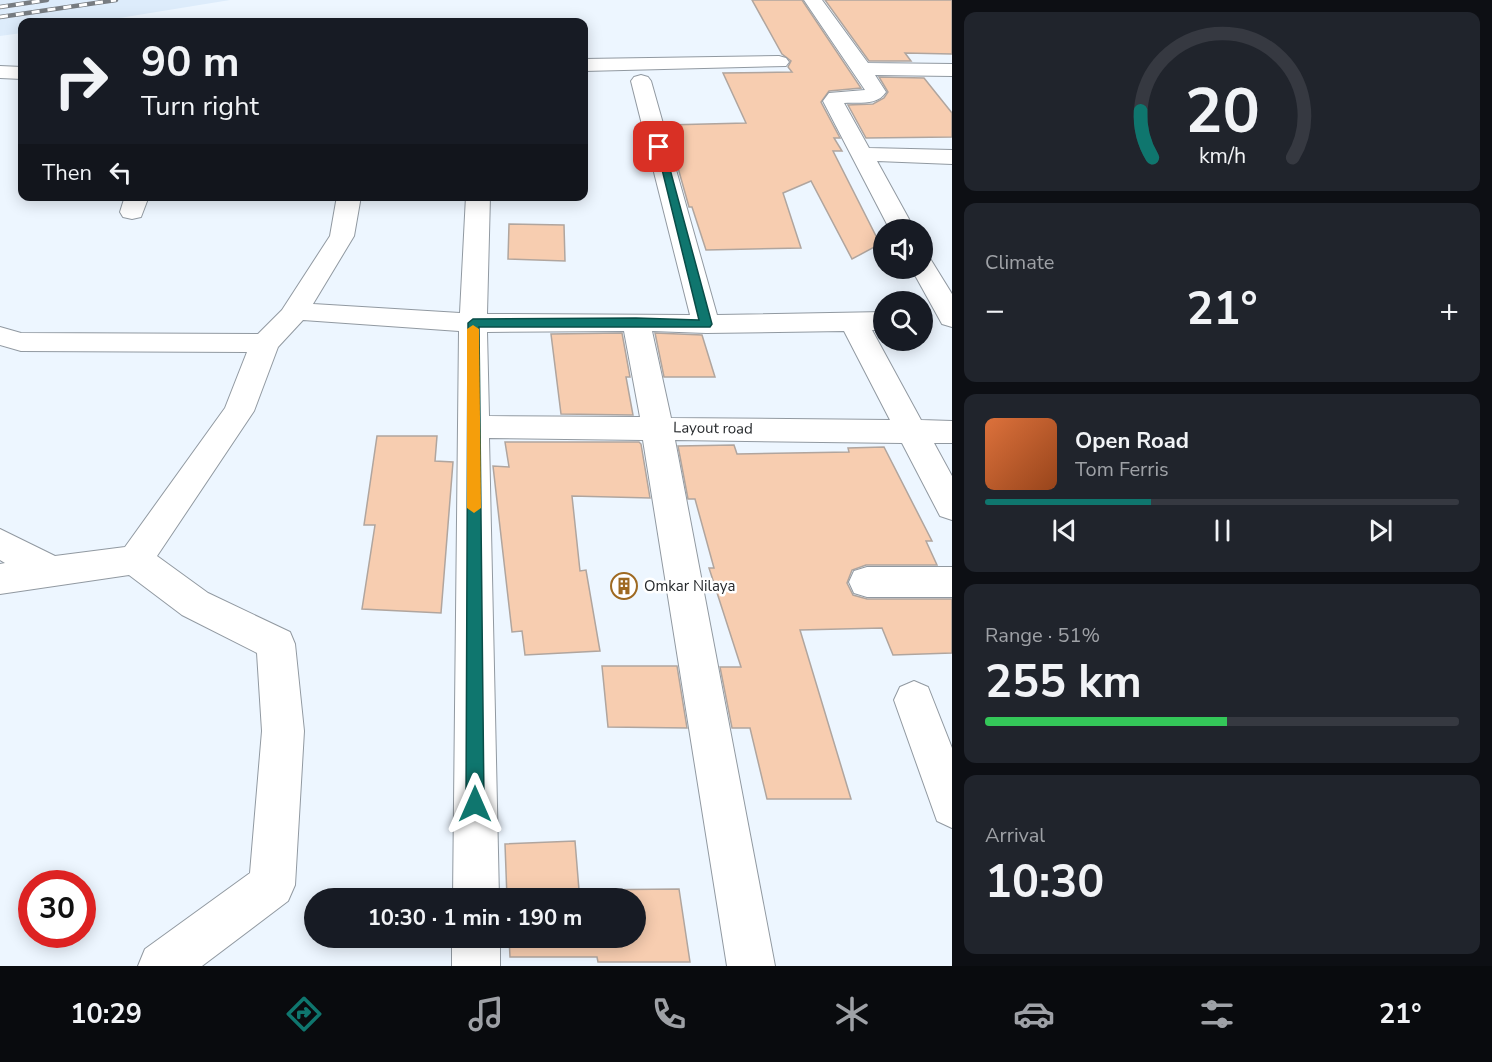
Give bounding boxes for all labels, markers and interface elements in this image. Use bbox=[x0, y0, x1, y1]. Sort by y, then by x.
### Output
text: 90 m bbox=[141, 34, 240, 91]
icon: right bbox=[42, 42, 120, 120]
text: 20 bbox=[1185, 70, 1259, 155]
text: Turn right bbox=[141, 88, 259, 125]
pin bbox=[633, 121, 684, 172]
icon: arrive bbox=[642, 130, 675, 163]
text: km/h bbox=[1198, 142, 1246, 172]
icon: left bbox=[104, 156, 137, 189]
text: Then bbox=[42, 158, 92, 188]
map controls bbox=[873, 219, 933, 351]
button: sound bbox=[873, 219, 933, 279]
text: Climate bbox=[985, 249, 1054, 276]
text: 21° bbox=[1186, 279, 1258, 340]
text: − bbox=[985, 288, 1005, 333]
text: + bbox=[1439, 288, 1459, 333]
button: search bbox=[873, 291, 933, 351]
street label: Layout road bbox=[673, 417, 753, 439]
text: Open Road bbox=[1075, 426, 1189, 456]
text: Tom Ferris bbox=[1075, 456, 1169, 483]
icon: previous bbox=[1048, 514, 1081, 547]
icon: pause bbox=[1206, 514, 1239, 547]
icon: next bbox=[1364, 514, 1397, 547]
building icon: Omkar Nilaya bbox=[609, 571, 639, 601]
place label: Omkar Nilaya bbox=[644, 576, 735, 596]
text: Range · 51% bbox=[985, 622, 1100, 649]
text: 255 km bbox=[985, 652, 1142, 713]
position arrow bbox=[443, 772, 507, 836]
text: Arrival bbox=[985, 822, 1045, 849]
text: 10:30 bbox=[985, 852, 1104, 913]
speed limit sign: 30 bbox=[18, 870, 96, 948]
text: 10:30 · 1 min · 190 m bbox=[368, 903, 582, 933]
icon: directions bbox=[283, 993, 325, 1035]
icon: music bbox=[465, 993, 507, 1035]
icon: phone bbox=[648, 993, 690, 1035]
icon: climate bbox=[831, 993, 873, 1035]
icon: car bbox=[1013, 993, 1055, 1035]
icon: filters bbox=[1196, 993, 1238, 1035]
text: 10:29 bbox=[70, 996, 142, 1033]
text: 21° bbox=[1379, 996, 1422, 1033]

